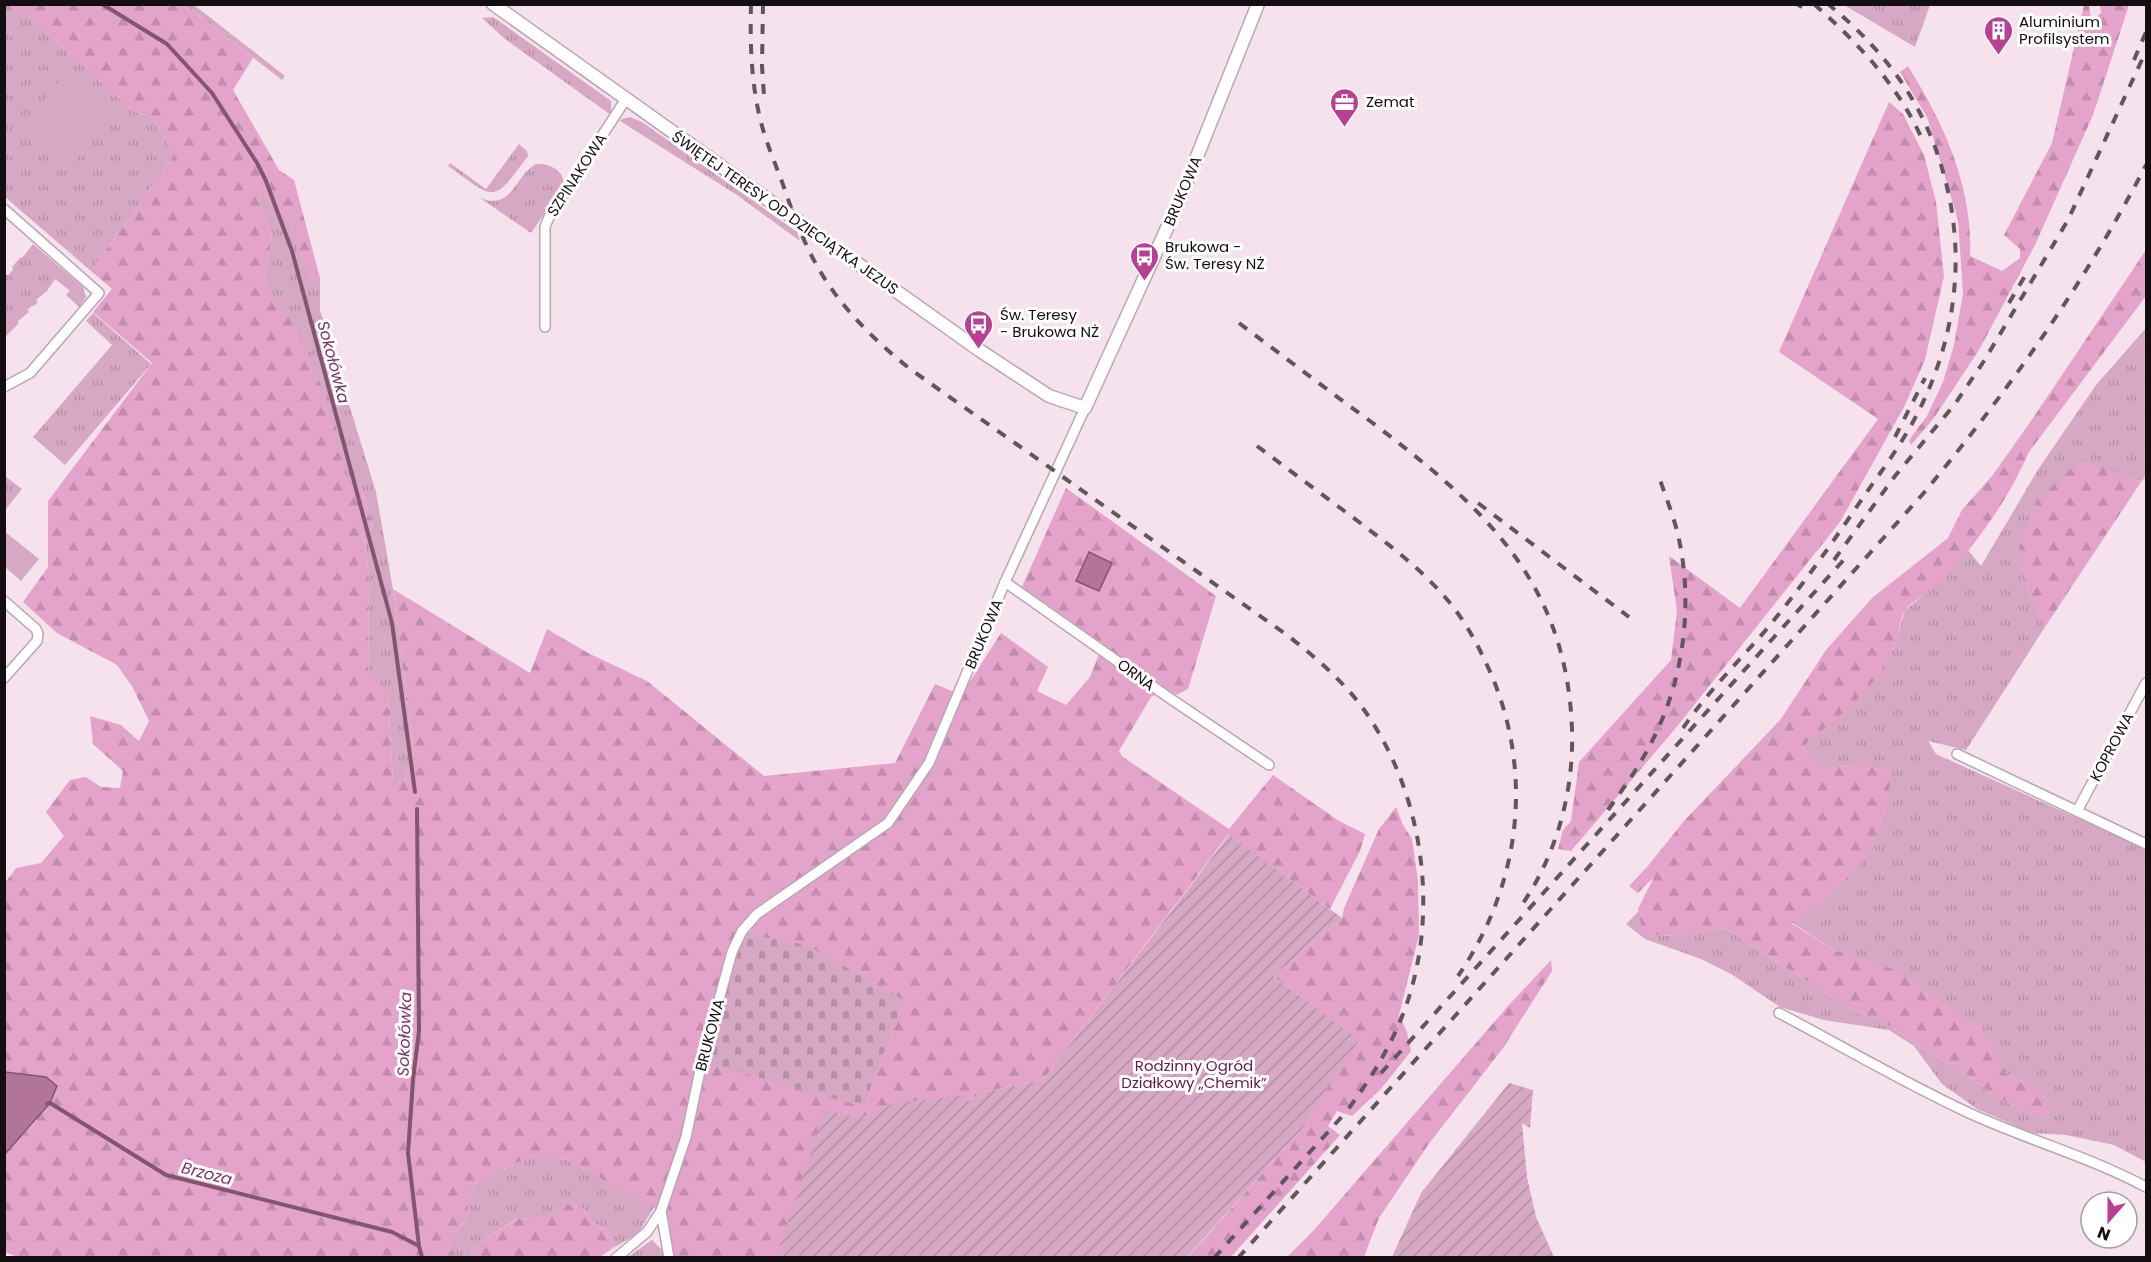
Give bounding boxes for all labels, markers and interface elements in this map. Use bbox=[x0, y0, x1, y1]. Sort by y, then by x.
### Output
place label: Aluminium Profilsystem bbox=[2019, 11, 2110, 49]
building icon: Aluminium Profilsystem bbox=[1982, 15, 2014, 57]
office icon: Zemat bbox=[1329, 86, 1361, 128]
place label: Zemat bbox=[1366, 91, 1414, 112]
street label: ŚWIĘTEJ TERESY OD DZIECIĄTKA JEZUS bbox=[668, 126, 903, 299]
street label: SZPINAKOWA bbox=[542, 129, 611, 220]
street label: BRUKOWA bbox=[1158, 153, 1207, 229]
place label: Brukowa - Św. Teresy NŻ bbox=[1165, 236, 1265, 274]
bus stop icon: Brukowa - Św. Teresy NŻ bbox=[1128, 240, 1160, 282]
place label: Św. Teresy - Brukowa NŻ bbox=[1000, 304, 1099, 342]
bus stop icon: Św. Teresy - Brukowa NŻ bbox=[963, 308, 995, 350]
water label: Sokołówka bbox=[311, 318, 356, 406]
street label: BRUKOWA bbox=[959, 596, 1008, 672]
street label: ORNA bbox=[1113, 654, 1159, 695]
street label: KOPROWA bbox=[2085, 709, 2138, 785]
water label: Sokołówka bbox=[392, 991, 417, 1077]
street label: BRUKOWA bbox=[690, 996, 729, 1073]
park label: Rodzinny Ogród Działkowy „Chemik” bbox=[1121, 1055, 1267, 1093]
water label: Brzoza bbox=[179, 1156, 235, 1191]
north arrow bbox=[2079, 1190, 2139, 1250]
text: N bbox=[2094, 1221, 2114, 1246]

